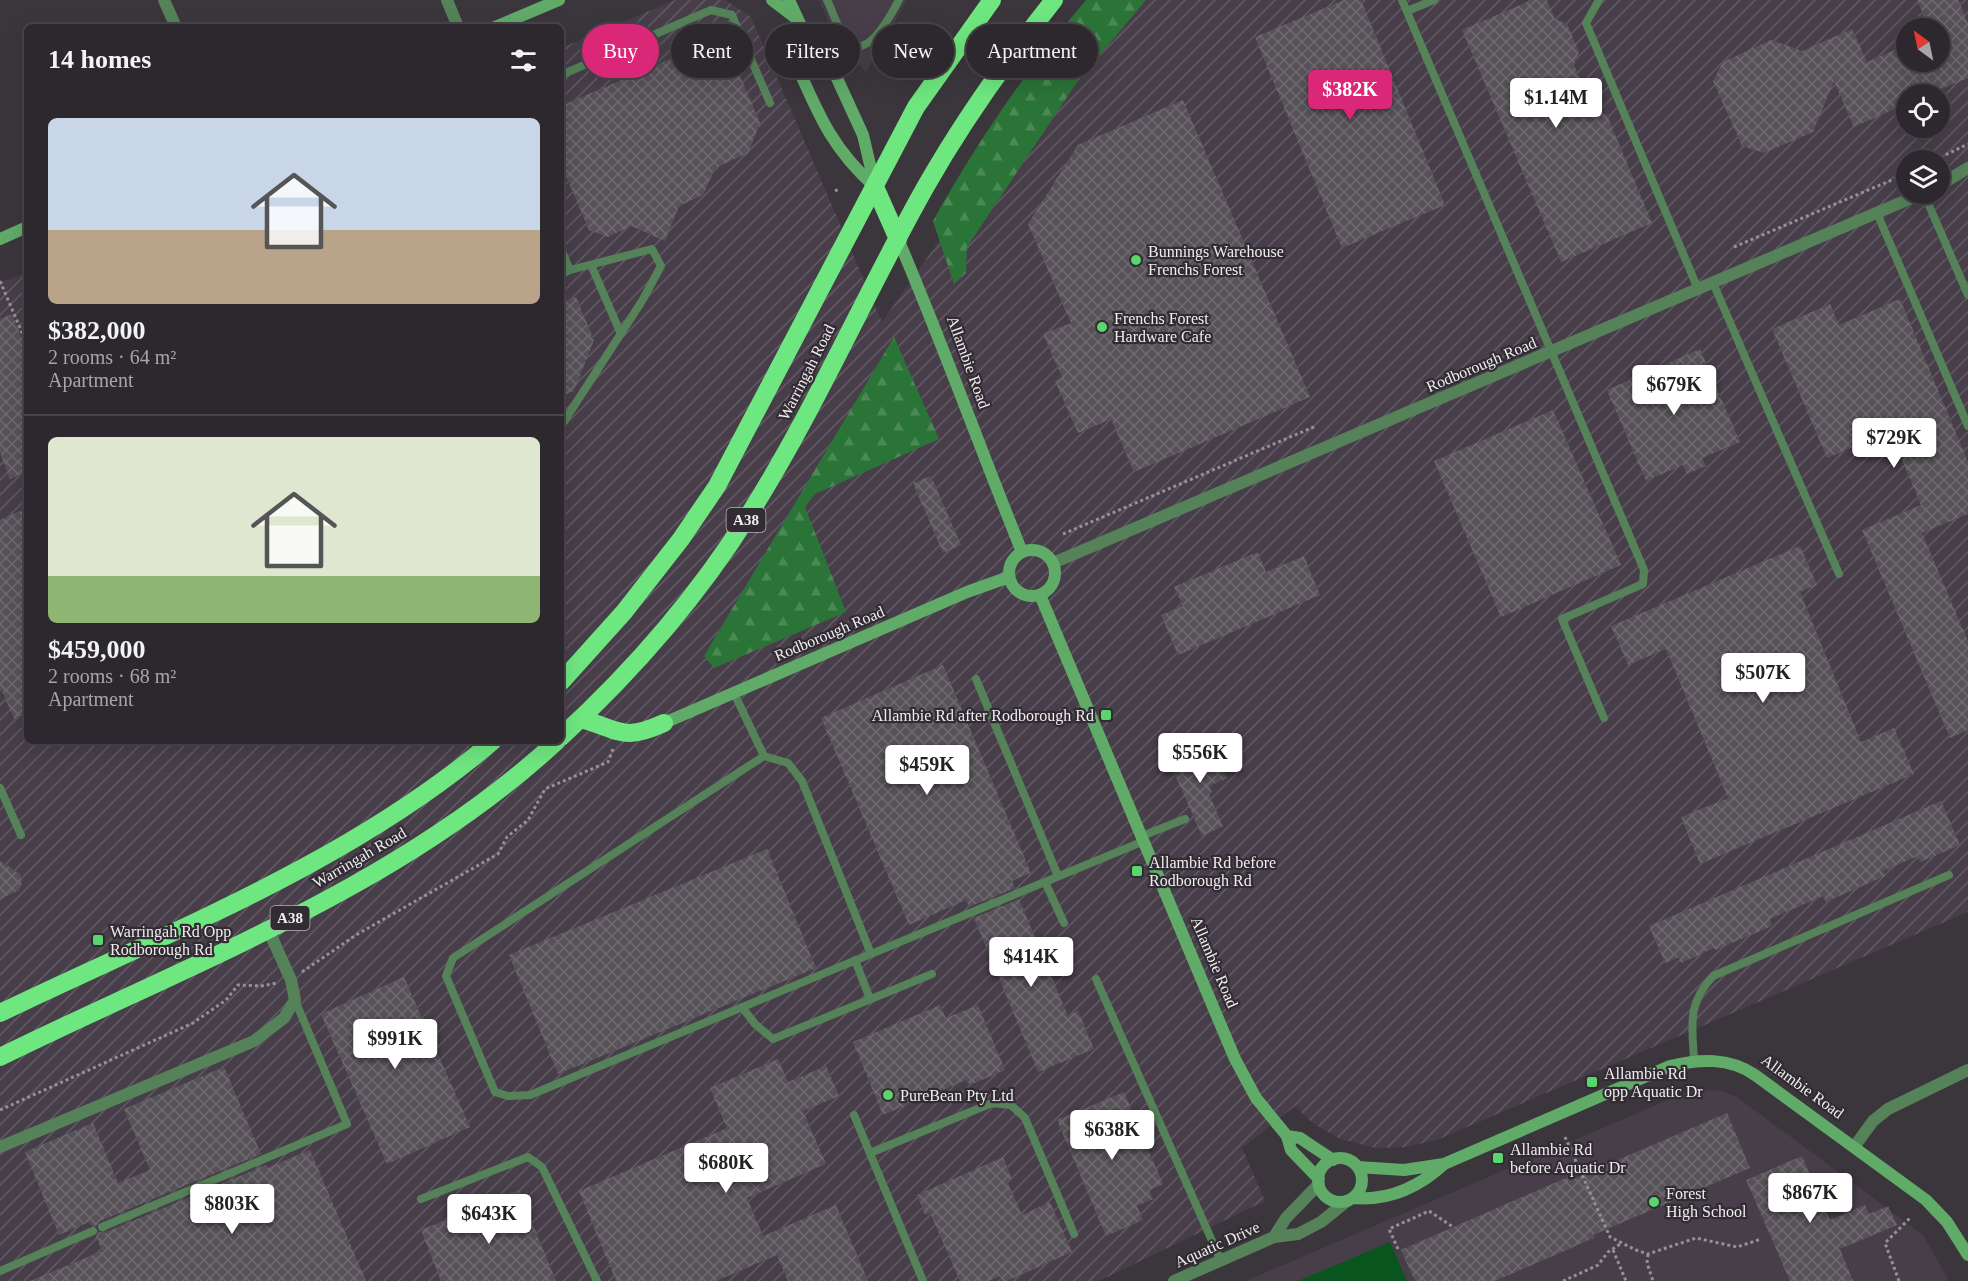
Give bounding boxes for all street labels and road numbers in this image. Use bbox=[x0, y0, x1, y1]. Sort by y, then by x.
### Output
street label: Allambie Road bbox=[944, 314, 993, 411]
street label: Warringah Road bbox=[775, 322, 839, 423]
street label: Rodborough Road bbox=[1424, 334, 1539, 396]
road number: A38 bbox=[726, 508, 766, 532]
street label: Rodborough Road bbox=[772, 603, 887, 665]
street label: Warringah Road bbox=[310, 824, 409, 892]
road number: A38 bbox=[270, 906, 310, 930]
street label: Allambie Road bbox=[1188, 914, 1241, 1010]
street label: Allambie Road bbox=[1758, 1051, 1847, 1122]
street label: Aquatic Drive bbox=[1172, 1218, 1263, 1272]

